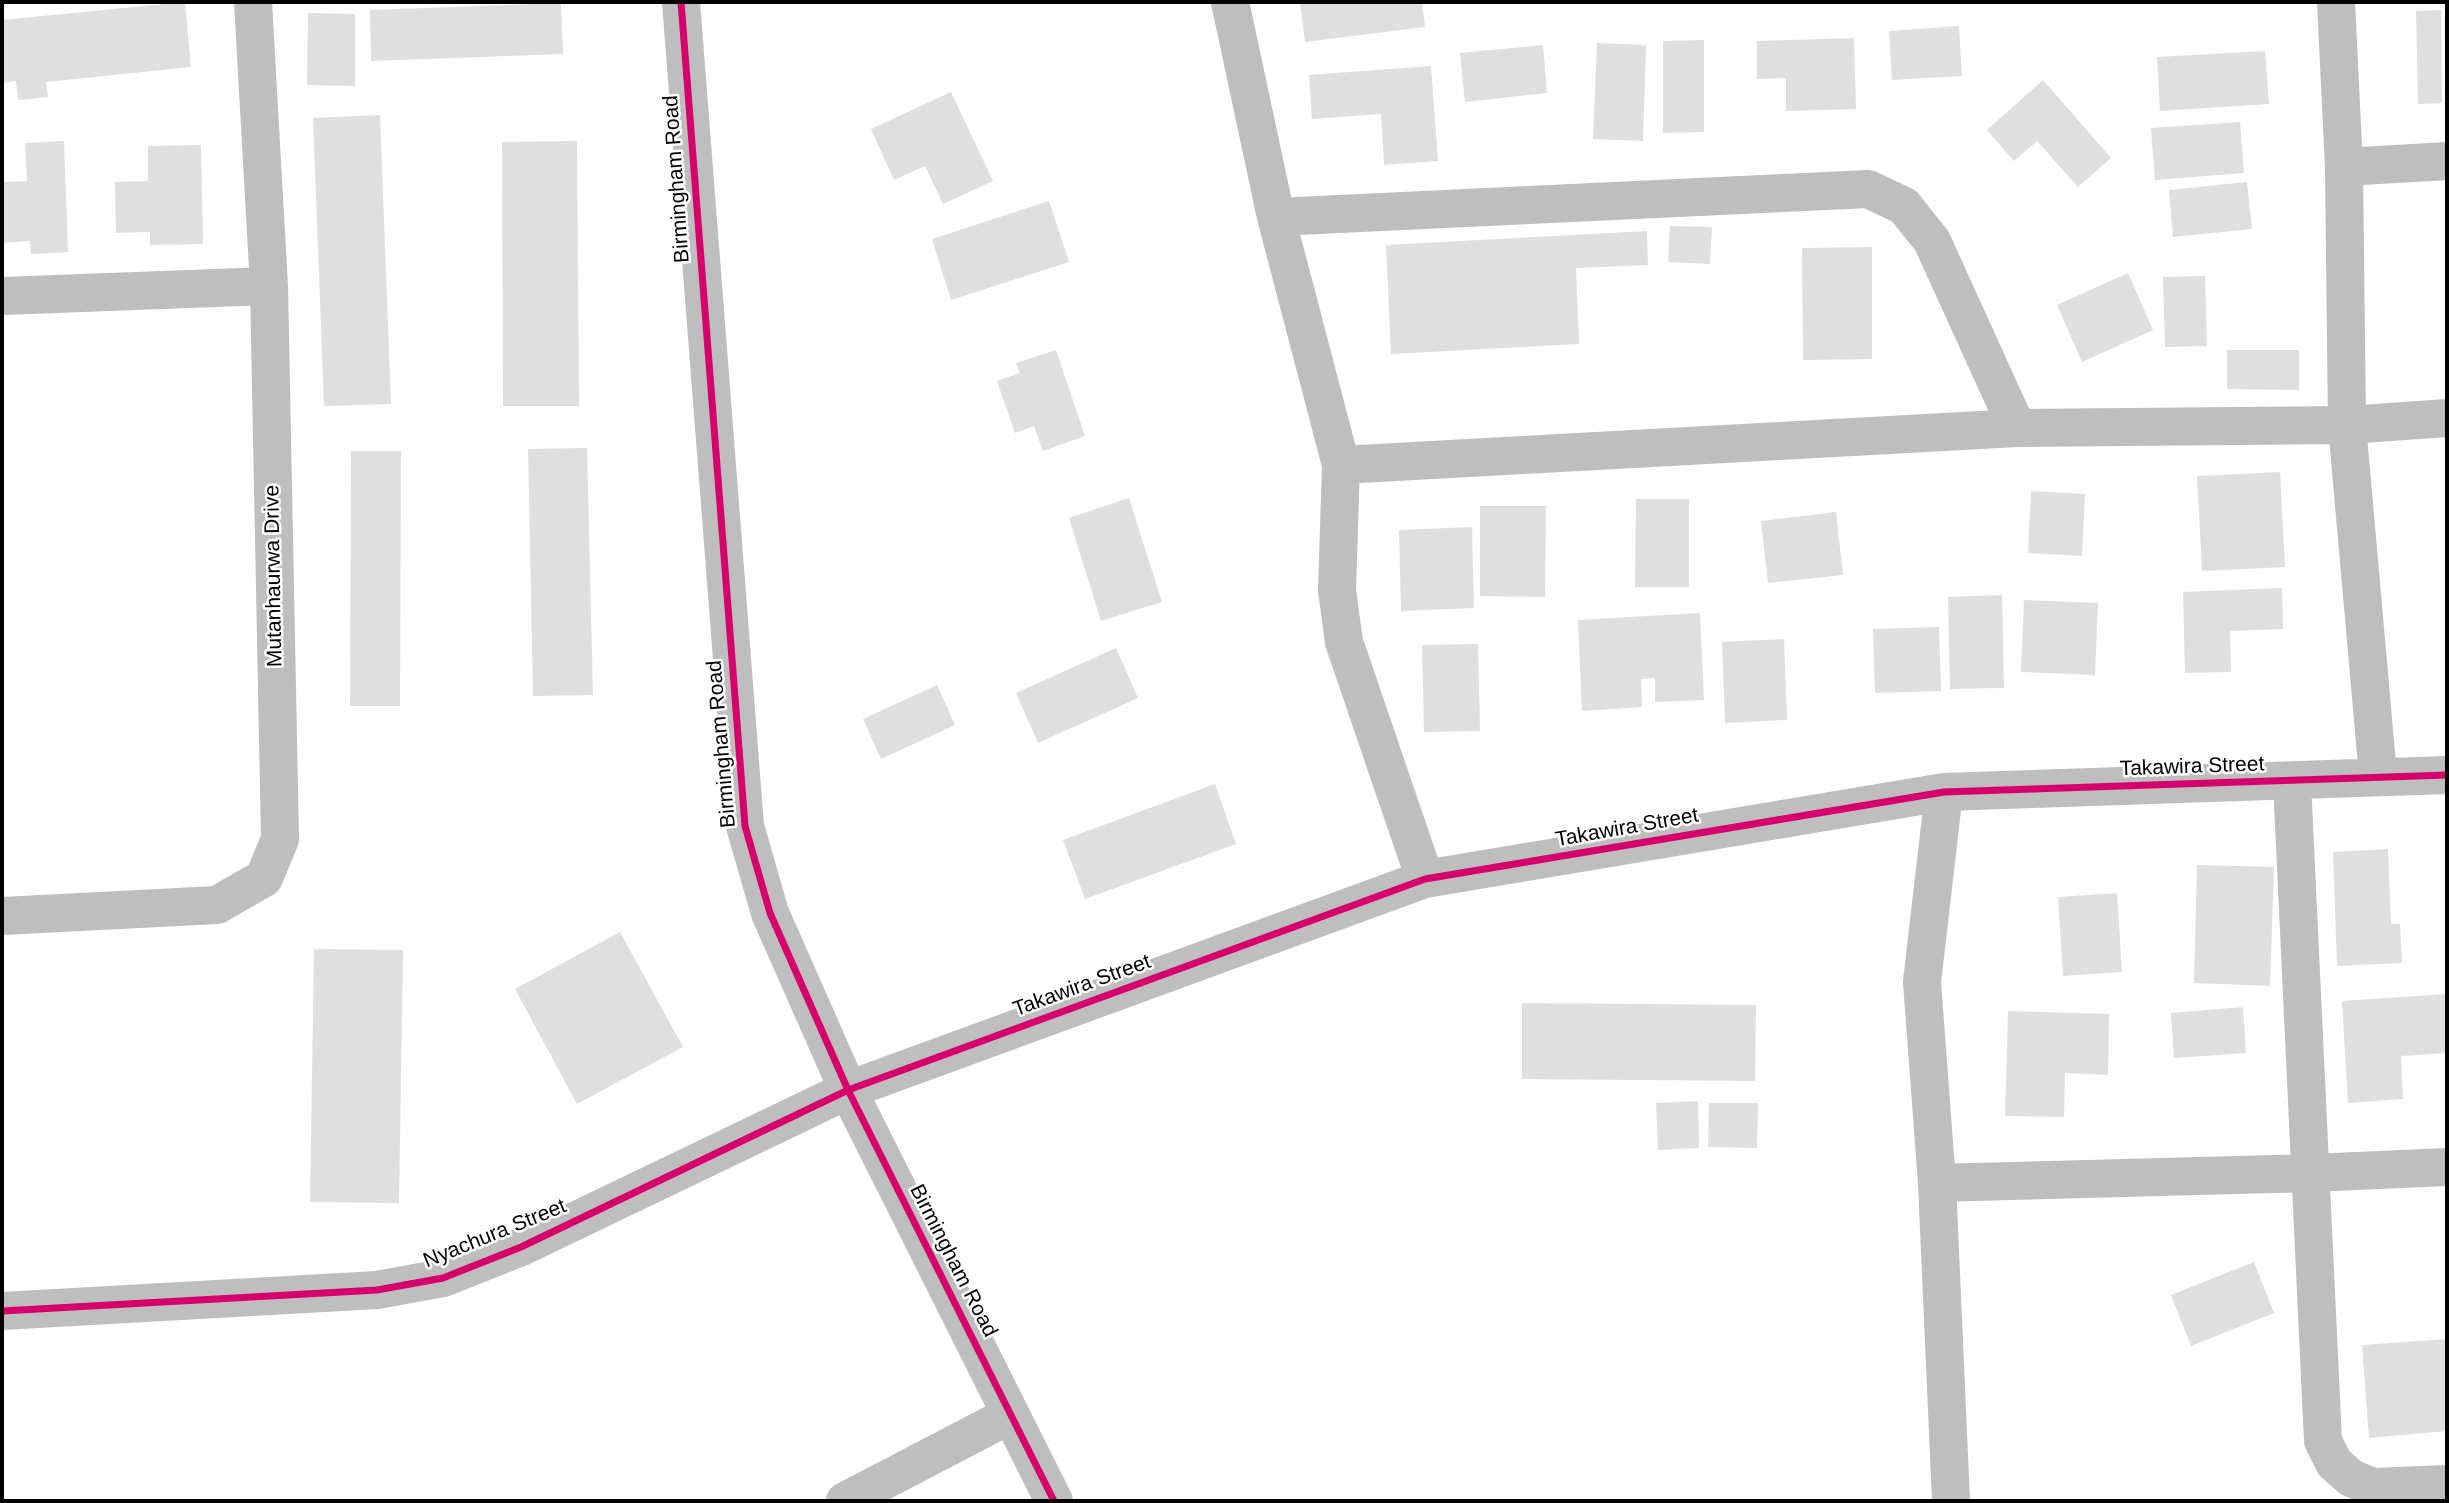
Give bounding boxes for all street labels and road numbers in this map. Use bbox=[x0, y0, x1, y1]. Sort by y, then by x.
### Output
street label: Birmingham Road bbox=[659, 94, 695, 264]
street label: Mutanhaurwa Drive bbox=[260, 485, 288, 667]
street label: Birmingham Road bbox=[702, 659, 742, 829]
street label: Takawira Street bbox=[2119, 752, 2265, 782]
street label: Takawira Street bbox=[1554, 803, 1700, 853]
street label: Takawira Street bbox=[1010, 949, 1154, 1023]
street label: Birmingham Road bbox=[904, 1180, 1002, 1342]
street label: Nyachura Street bbox=[420, 1194, 570, 1274]

